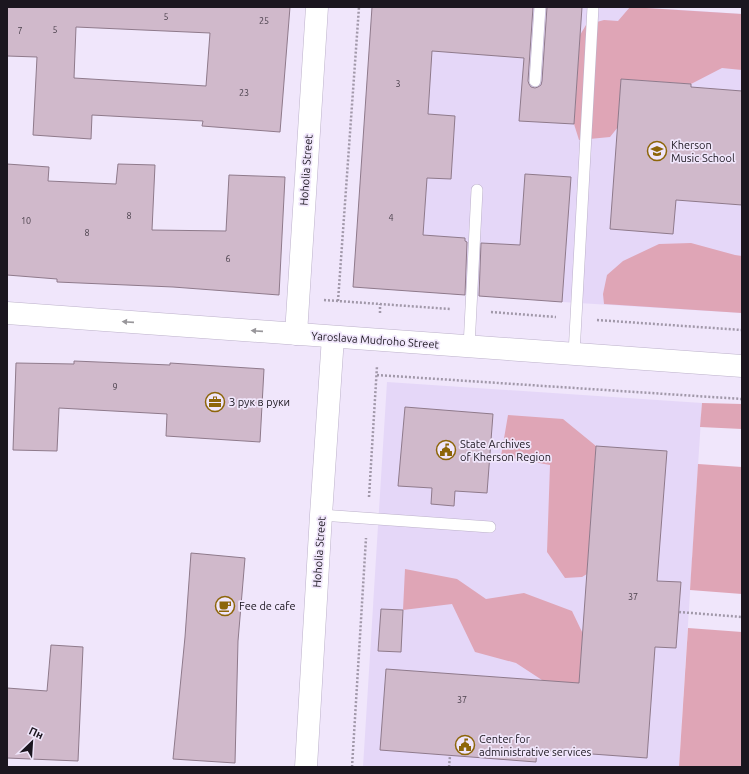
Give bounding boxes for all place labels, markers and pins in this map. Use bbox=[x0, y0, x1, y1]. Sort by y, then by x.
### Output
place label: Kherson Music School bbox=[671, 139, 735, 164]
school or university icon: Kherson Music School bbox=[646, 140, 668, 162]
office icon: З рук в руки bbox=[204, 391, 226, 413]
place label: З рук в руки bbox=[229, 396, 290, 408]
place label: State Archives of Kherson Region bbox=[460, 438, 551, 463]
public building icon: State Archives of Kherson Region bbox=[435, 439, 457, 461]
cafe icon: Fee de cafe bbox=[214, 595, 236, 617]
place label: Fee de cafe bbox=[239, 600, 295, 612]
place label: Center for administrative services bbox=[479, 733, 591, 758]
public building icon: Center for administrative services bbox=[454, 734, 476, 756]

